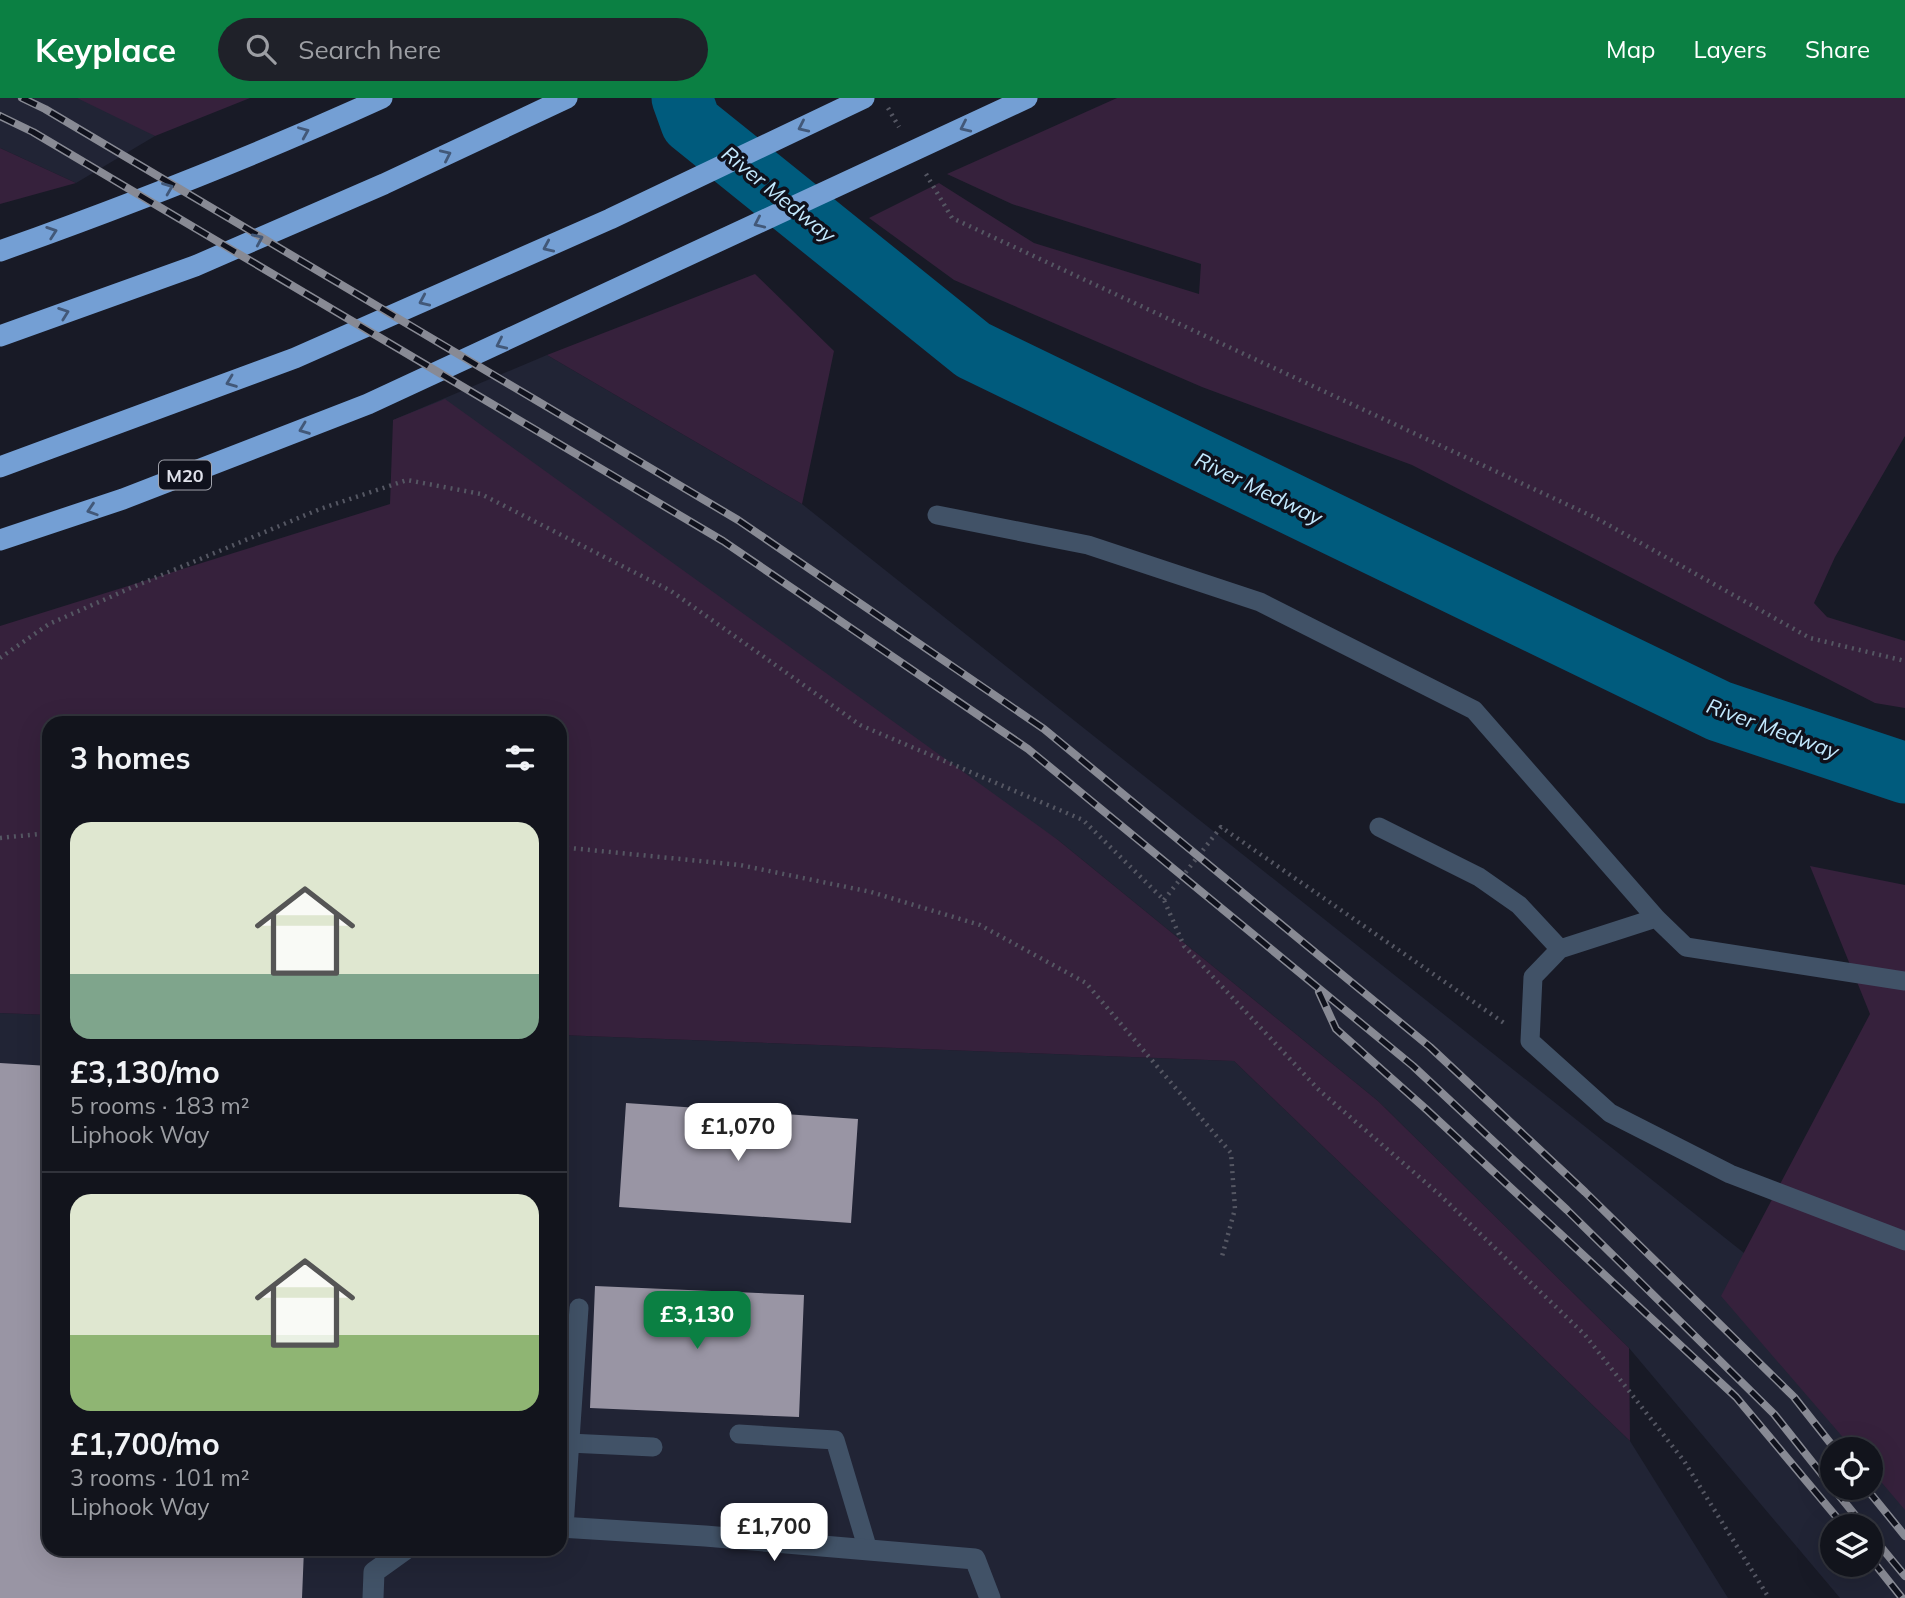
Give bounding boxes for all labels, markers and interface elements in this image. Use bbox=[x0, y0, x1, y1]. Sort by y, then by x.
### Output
search box bbox=[218, 18, 708, 81]
text: Keyplace bbox=[35, 29, 176, 70]
icon: search bbox=[242, 30, 280, 68]
text: Search here bbox=[298, 33, 441, 66]
text: Map bbox=[1606, 34, 1655, 64]
text: Layers bbox=[1693, 34, 1767, 64]
text: Share bbox=[1805, 34, 1870, 64]
one-way arrow bbox=[797, 119, 810, 133]
one-way arrow bbox=[960, 119, 972, 133]
one-way arrow bbox=[297, 127, 309, 141]
water label: River Medway bbox=[717, 140, 842, 248]
one-way arrow bbox=[438, 149, 451, 163]
one-way arrow bbox=[161, 183, 173, 197]
one-way arrow bbox=[754, 215, 766, 229]
one-way arrow bbox=[46, 226, 58, 240]
one-way arrow bbox=[251, 233, 263, 247]
one-way arrow bbox=[543, 239, 555, 253]
one-way arrow bbox=[419, 293, 432, 307]
one-way arrow bbox=[58, 307, 70, 321]
one-way arrow bbox=[496, 336, 508, 350]
one-way arrow bbox=[226, 373, 238, 387]
one-way arrow bbox=[299, 421, 311, 435]
water label: River Medway bbox=[1191, 446, 1328, 530]
road number: M20 bbox=[159, 460, 211, 489]
one-way arrow bbox=[86, 502, 98, 516]
water label: River Medway bbox=[1703, 692, 1843, 764]
text: 3 homes bbox=[70, 739, 191, 777]
icon: filters bbox=[501, 739, 539, 777]
icon: home bbox=[242, 868, 368, 994]
text: £3,130/mo bbox=[70, 1053, 220, 1091]
text: 5 rooms · 183 m² bbox=[70, 1091, 250, 1120]
pin: £1,070 bbox=[681, 1104, 795, 1163]
text: £1,070 bbox=[701, 1111, 775, 1140]
text: Liphook Way bbox=[70, 1120, 210, 1149]
icon: home bbox=[242, 1240, 368, 1366]
pin: £3,130 bbox=[640, 1292, 754, 1351]
text: £3,130 bbox=[660, 1299, 734, 1328]
text: £1,700/mo bbox=[70, 1425, 220, 1463]
map controls bbox=[1820, 1437, 1883, 1577]
button: locate bbox=[1820, 1437, 1883, 1500]
text: 3 rooms · 101 m² bbox=[70, 1463, 250, 1492]
text: Liphook Way bbox=[70, 1492, 210, 1521]
pin: £1,700 bbox=[717, 1504, 831, 1563]
text: £1,700 bbox=[737, 1511, 811, 1540]
button: layers bbox=[1820, 1514, 1883, 1577]

